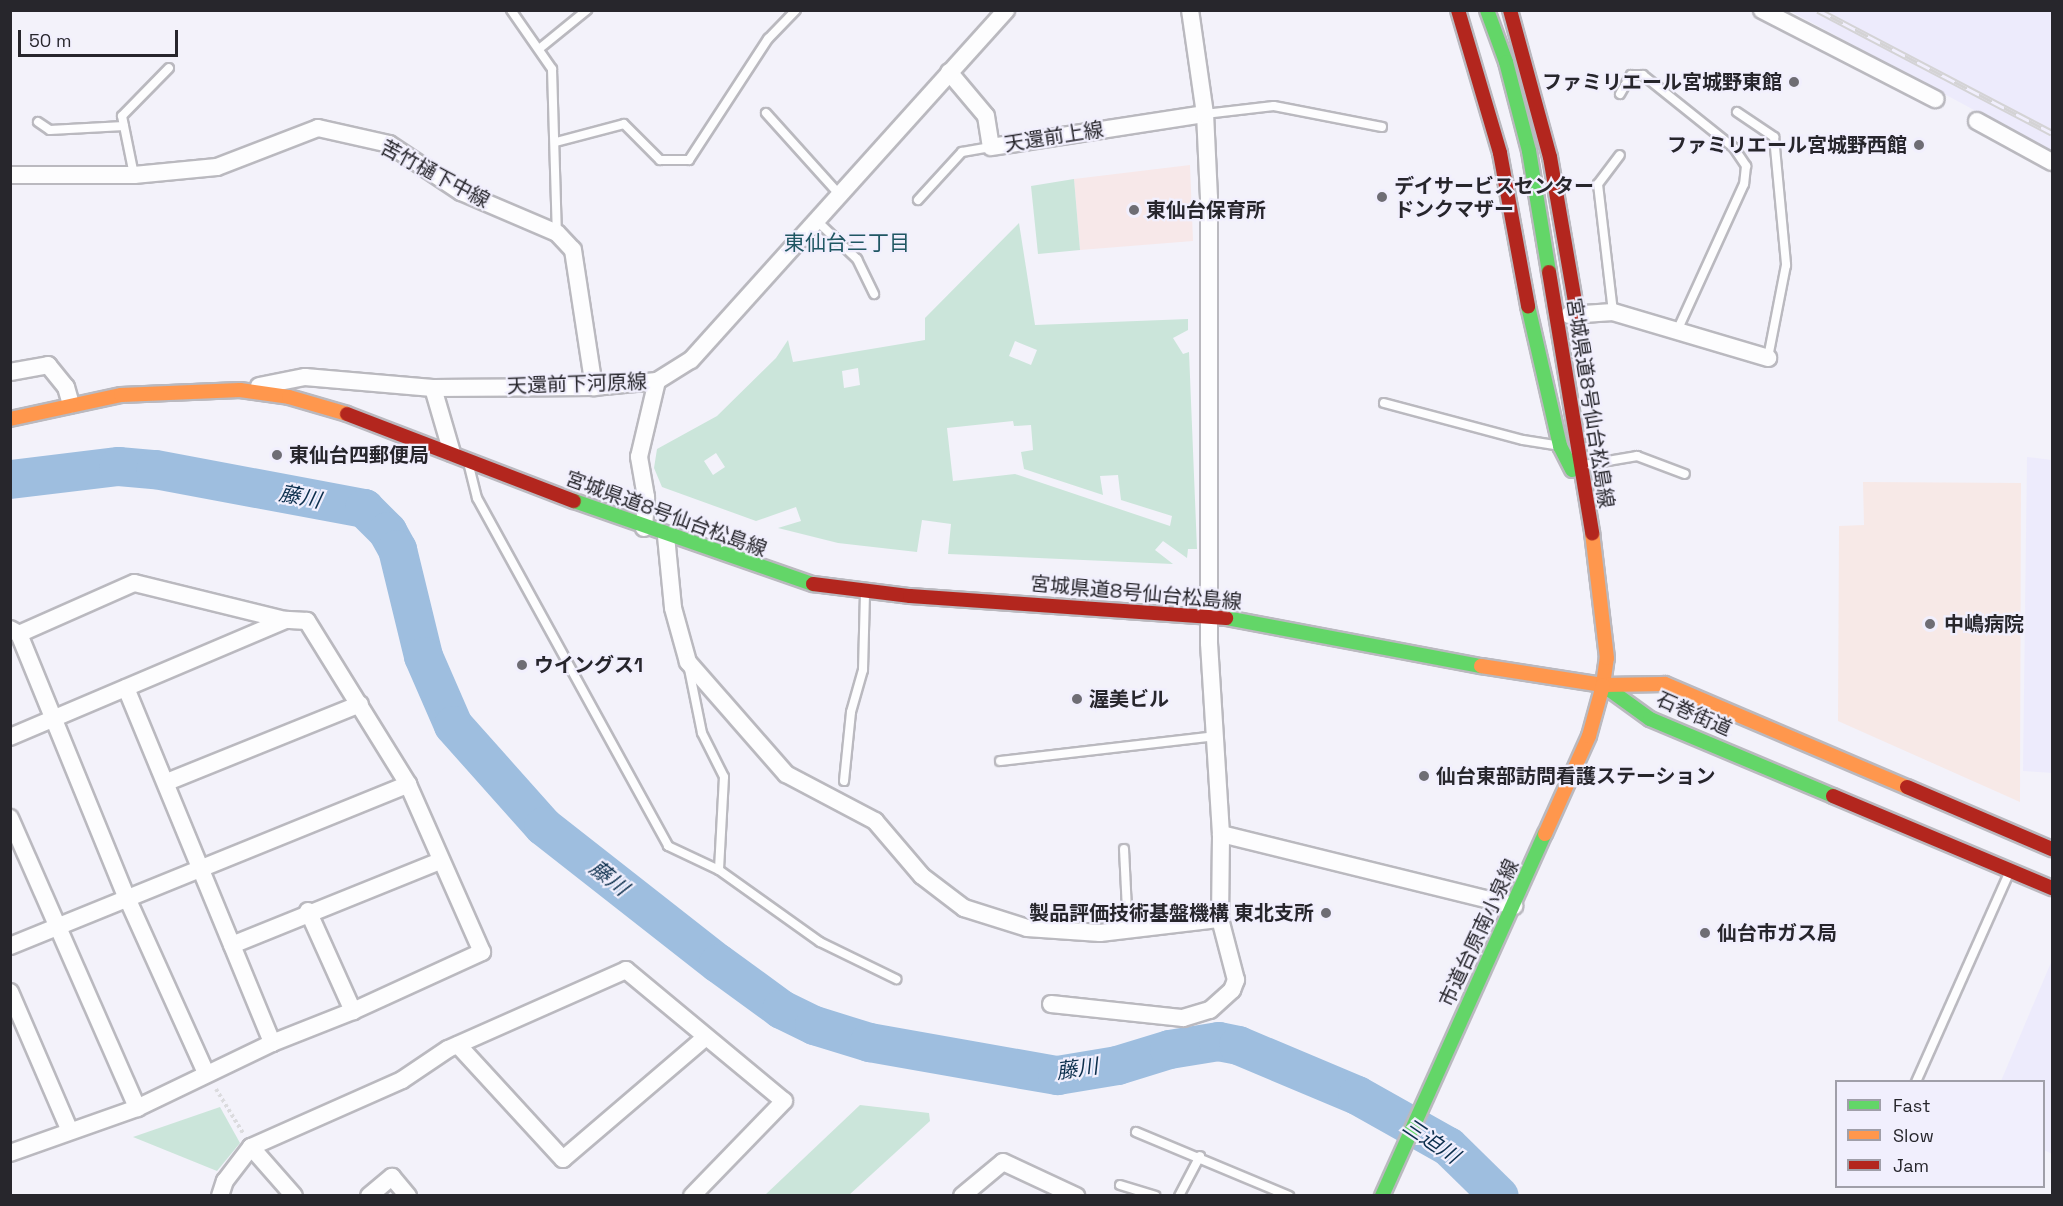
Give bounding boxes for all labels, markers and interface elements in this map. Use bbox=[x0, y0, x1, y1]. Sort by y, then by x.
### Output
scale bar bbox=[21, 18, 182, 56]
text: 50 m bbox=[29, 29, 71, 52]
place label: ファミリエール宮城野東館 bbox=[1542, 70, 1782, 94]
marker: ファミリエール宮城野東館 bbox=[1787, 75, 1801, 89]
street label: 天還前上線 bbox=[1003, 117, 1105, 157]
place label: ファミリエール宮城野西館 bbox=[1667, 133, 1907, 157]
street label: 苦竹樋下中線 bbox=[376, 135, 494, 213]
marker: ファミリエール宮城野西館 bbox=[1912, 138, 1926, 152]
place label: デイサービスセンター ドンクマザー bbox=[1394, 174, 1594, 221]
marker: デイサービスセンター ドンクマザー bbox=[1375, 190, 1389, 204]
place label: 東仙台保育所 bbox=[1146, 198, 1266, 222]
marker: 東仙台保育所 bbox=[1127, 203, 1141, 217]
district label: 東仙台三丁目 bbox=[784, 230, 910, 256]
street label: 宮城県道8号仙台松島線 bbox=[1562, 296, 1618, 510]
street label: 天還前下河原線 bbox=[507, 370, 647, 398]
place label: 東仙台四郵便局 bbox=[289, 443, 429, 467]
marker: 東仙台四郵便局 bbox=[270, 448, 284, 462]
street label: 宮城県道8号仙台松島線 bbox=[562, 466, 770, 562]
water label: 藤川 bbox=[277, 481, 323, 513]
street label: 宮城県道8号仙台松島線 bbox=[1029, 572, 1243, 614]
place label: 中嶋病院 bbox=[1944, 612, 2024, 636]
marker: 中嶋病院 bbox=[1921, 615, 1939, 633]
place label: ウイングス1 bbox=[534, 653, 643, 677]
marker: ウイングス1 bbox=[515, 658, 529, 672]
place label: 渥美ビル bbox=[1089, 687, 1169, 711]
street label: 石巻街道 bbox=[1653, 687, 1735, 741]
marker: 渥美ビル bbox=[1070, 692, 1084, 706]
place label: 仙台東部訪問看護ステーション bbox=[1436, 764, 1716, 788]
marker: 仙台東部訪問看護ステーション bbox=[1417, 769, 1431, 783]
water label: 藤川 bbox=[585, 855, 633, 901]
street label: 市道台原南小泉線 bbox=[1434, 855, 1524, 1011]
place label: 製品評価技術基盤機構 東北支所 bbox=[1029, 901, 1314, 925]
marker: 製品評価技術基盤機構 東北支所 bbox=[1319, 906, 1333, 920]
place label: 仙台市ガス局 bbox=[1717, 921, 1837, 945]
marker: 仙台市ガス局 bbox=[1698, 926, 1712, 940]
water label: 藤川 bbox=[1054, 1054, 1100, 1084]
legend bbox=[1835, 1080, 2045, 1188]
text: Fast bbox=[1893, 1094, 1930, 1117]
water label: 三迫川 bbox=[1398, 1113, 1464, 1169]
text: Slow bbox=[1893, 1124, 1934, 1147]
text: Jam bbox=[1893, 1154, 1929, 1177]

